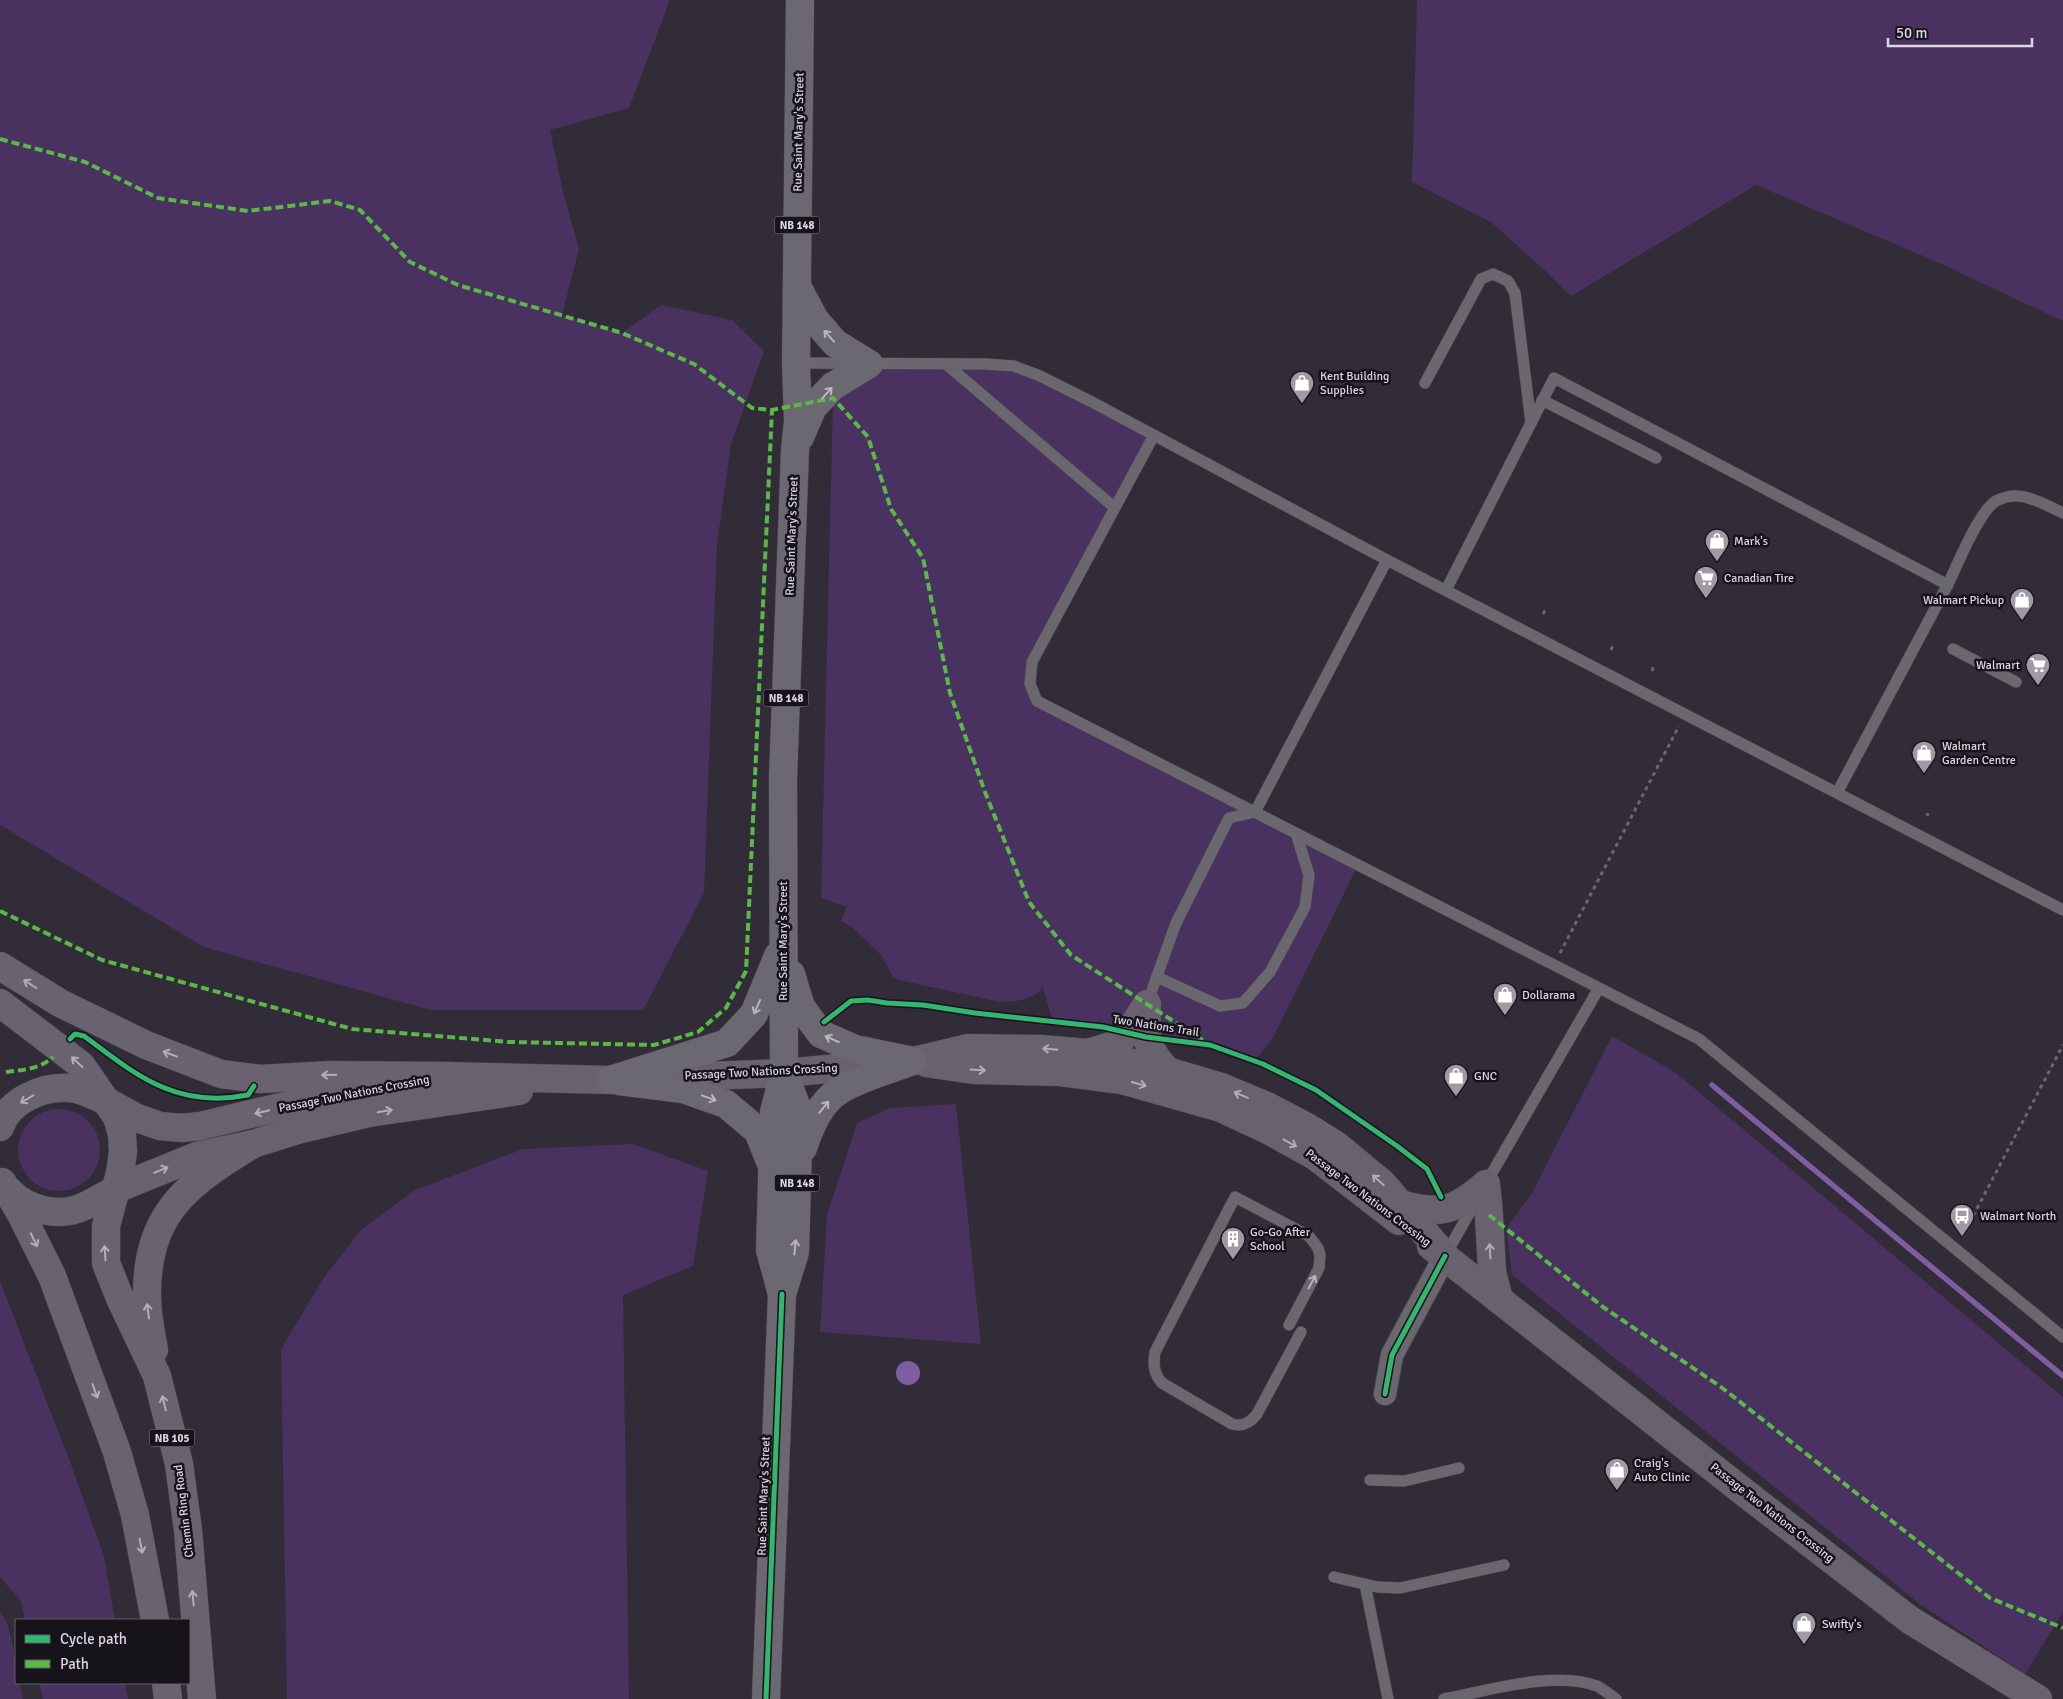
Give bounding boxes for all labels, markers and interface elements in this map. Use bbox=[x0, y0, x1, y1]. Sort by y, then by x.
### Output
scale bar bbox=[1888, 15, 2032, 47]
text: 50 m bbox=[1896, 24, 1927, 42]
street label: Rue Saint Mary's Street bbox=[790, 72, 808, 192]
road number: NB 148 bbox=[774, 216, 820, 234]
one-way arrow bbox=[823, 329, 835, 342]
place label: Kent Building Supplies bbox=[1320, 369, 1389, 398]
shop icon: Kent Building Supplies bbox=[1289, 370, 1315, 404]
one-way arrow bbox=[821, 386, 833, 399]
street label: Rue Saint Mary's Street bbox=[782, 476, 802, 596]
shop icon: Mark's bbox=[1704, 528, 1730, 562]
place label: Mark's bbox=[1734, 534, 1768, 549]
supermarket icon: Canadian Tire bbox=[1693, 565, 1719, 599]
place label: Canadian Tire bbox=[1724, 571, 1794, 586]
shop icon: Walmart Pickup bbox=[2009, 587, 2035, 621]
place label: Walmart Pickup bbox=[1923, 593, 2004, 608]
supermarket icon: Walmart bbox=[2025, 652, 2051, 686]
place label: Walmart bbox=[1976, 658, 2020, 673]
road number: NB 148 bbox=[764, 690, 808, 706]
place label: Walmart Garden Centre bbox=[1942, 739, 2016, 768]
shop icon: Walmart Garden Centre bbox=[1911, 740, 1937, 774]
street label: Rue Saint Mary's Street bbox=[776, 881, 791, 1001]
one-way arrow bbox=[24, 979, 38, 989]
shop icon: Dollarama bbox=[1492, 982, 1518, 1016]
place label: Dollarama bbox=[1522, 988, 1575, 1003]
one-way arrow bbox=[752, 999, 762, 1014]
street label: Two Nations Trail bbox=[1112, 1012, 1201, 1040]
one-way arrow bbox=[825, 1033, 840, 1043]
one-way arrow bbox=[1042, 1045, 1058, 1054]
one-way arrow bbox=[163, 1049, 178, 1059]
one-way arrow bbox=[71, 1056, 83, 1068]
street label: Passage Two Nations Crossing bbox=[684, 1060, 838, 1084]
shop icon: GNC bbox=[1443, 1063, 1469, 1097]
one-way arrow bbox=[970, 1066, 986, 1075]
place label: GNC bbox=[1474, 1069, 1497, 1084]
one-way arrow bbox=[321, 1071, 337, 1080]
street label: Passage Two Nations Crossing bbox=[277, 1072, 431, 1116]
one-way arrow bbox=[1131, 1080, 1147, 1089]
one-way arrow bbox=[1234, 1090, 1249, 1100]
one-way arrow bbox=[20, 1094, 34, 1104]
one-way arrow bbox=[700, 1094, 716, 1103]
one-way arrow bbox=[818, 1101, 829, 1114]
one-way arrow bbox=[376, 1105, 392, 1115]
one-way arrow bbox=[254, 1107, 270, 1117]
one-way arrow bbox=[1283, 1138, 1297, 1148]
street label: Passage Two Nations Crossing bbox=[1302, 1146, 1434, 1250]
one-way arrow bbox=[153, 1165, 168, 1174]
road number: NB 148 bbox=[774, 1174, 820, 1192]
one-way arrow bbox=[1371, 1175, 1384, 1186]
bus stop icon: Walmart North bbox=[1949, 1203, 1975, 1237]
place label: Walmart North bbox=[1980, 1209, 2056, 1224]
place label: Go-Go After School bbox=[1250, 1225, 1311, 1254]
building icon: Go-Go After School bbox=[1220, 1226, 1246, 1260]
one-way arrow bbox=[30, 1232, 39, 1247]
one-way arrow bbox=[790, 1239, 799, 1255]
one-way arrow bbox=[1486, 1243, 1495, 1259]
one-way arrow bbox=[101, 1245, 110, 1261]
one-way arrow bbox=[1307, 1274, 1317, 1289]
one-way arrow bbox=[143, 1303, 153, 1319]
one-way arrow bbox=[91, 1382, 100, 1398]
one-way arrow bbox=[159, 1396, 168, 1412]
road number: NB 105 bbox=[150, 1430, 194, 1446]
street label: Rue Saint Mary's Street bbox=[754, 1436, 774, 1556]
place label: Craig's Auto Clinic bbox=[1634, 1456, 1691, 1485]
shop icon: Craig's Auto Clinic bbox=[1604, 1457, 1630, 1491]
street label: Passage Two Nations Crossing bbox=[1707, 1460, 1837, 1566]
street label: Chemin Ring Road bbox=[171, 1464, 197, 1558]
one-way arrow bbox=[137, 1538, 147, 1554]
one-way arrow bbox=[188, 1590, 198, 1606]
shop icon: Swifty's bbox=[1791, 1611, 1817, 1645]
place label: Swifty's bbox=[1822, 1617, 1862, 1632]
legend bbox=[15, 1619, 190, 1684]
text: Cycle path bbox=[60, 1630, 127, 1648]
text: Path bbox=[60, 1655, 89, 1673]

